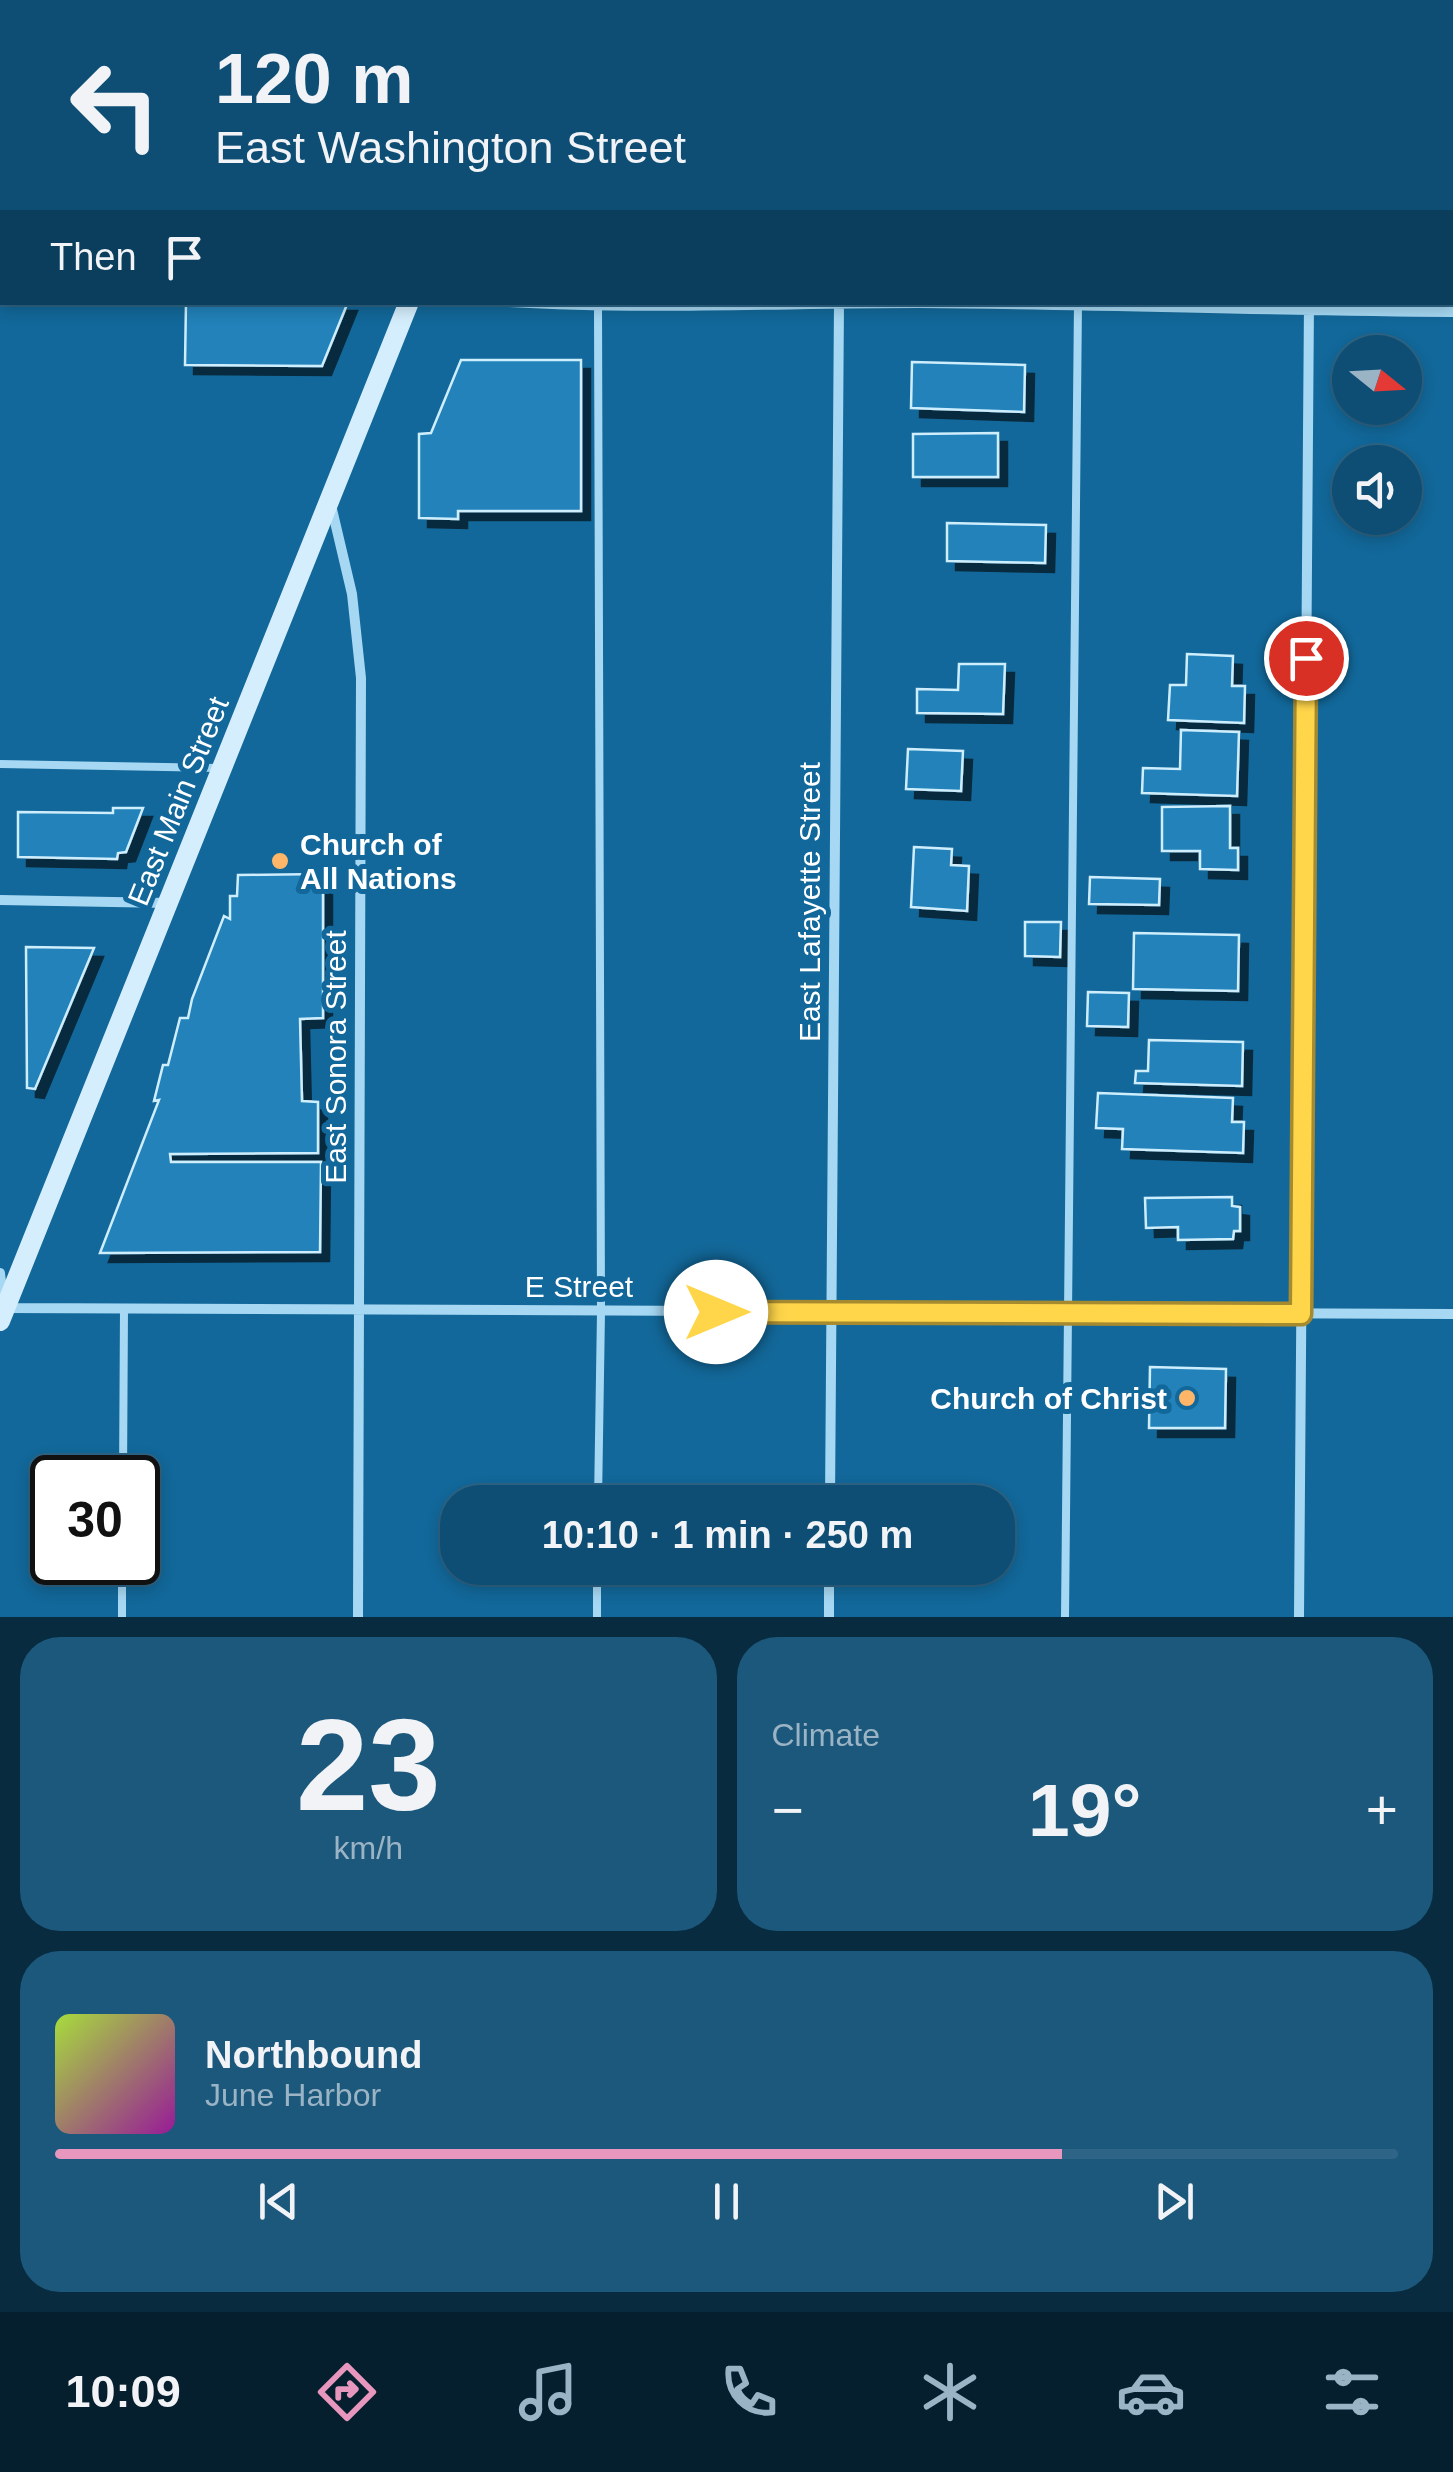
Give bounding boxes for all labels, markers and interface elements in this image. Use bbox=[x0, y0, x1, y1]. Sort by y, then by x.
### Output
icon: left bbox=[50, 40, 180, 170]
text: 120 m bbox=[215, 40, 413, 118]
text: East Washington Street bbox=[215, 122, 686, 173]
icon: arrive bbox=[157, 230, 212, 285]
text: Then bbox=[50, 236, 137, 278]
north arrow bbox=[1332, 335, 1422, 425]
map controls bbox=[1332, 335, 1422, 535]
button: sound bbox=[1332, 445, 1422, 535]
pin bbox=[1264, 616, 1349, 701]
icon: arrive bbox=[1279, 631, 1334, 686]
street label: East Main Street bbox=[121, 691, 235, 910]
street label: East Lafayette Street bbox=[793, 761, 826, 1042]
place label: Church of All Nations bbox=[300, 828, 457, 895]
marker: Church of All Nations bbox=[269, 850, 291, 872]
street label: East Sonora Street bbox=[319, 930, 352, 1184]
position arrow bbox=[664, 1260, 768, 1364]
street label: E Street bbox=[525, 1270, 634, 1303]
place label: Church of Christ bbox=[930, 1382, 1167, 1415]
marker: Church of Christ bbox=[1176, 1387, 1198, 1409]
speed limit sign: 30 bbox=[30, 1455, 160, 1585]
text: 10:10 · 1 min · 250 m bbox=[542, 1514, 913, 1556]
text: 23 bbox=[296, 1692, 441, 1838]
text: Climate bbox=[772, 1717, 880, 1753]
text: 19° bbox=[1028, 1768, 1141, 1852]
text: − bbox=[772, 1779, 804, 1841]
text: + bbox=[1366, 1779, 1398, 1841]
text: km/h bbox=[334, 1830, 403, 1866]
text: Northbound bbox=[205, 2034, 422, 2076]
text: June Harbor bbox=[205, 2077, 381, 2113]
icon: previous bbox=[251, 2174, 306, 2229]
icon: pause bbox=[699, 2174, 754, 2229]
icon: next bbox=[1147, 2174, 1202, 2229]
icon: directions bbox=[312, 2357, 382, 2427]
icon: music bbox=[513, 2357, 583, 2427]
icon: phone bbox=[714, 2357, 784, 2427]
icon: climate bbox=[915, 2357, 985, 2427]
icon: car bbox=[1116, 2357, 1186, 2427]
icon: filters bbox=[1317, 2357, 1387, 2427]
text: 10:09 bbox=[66, 2366, 181, 2417]

